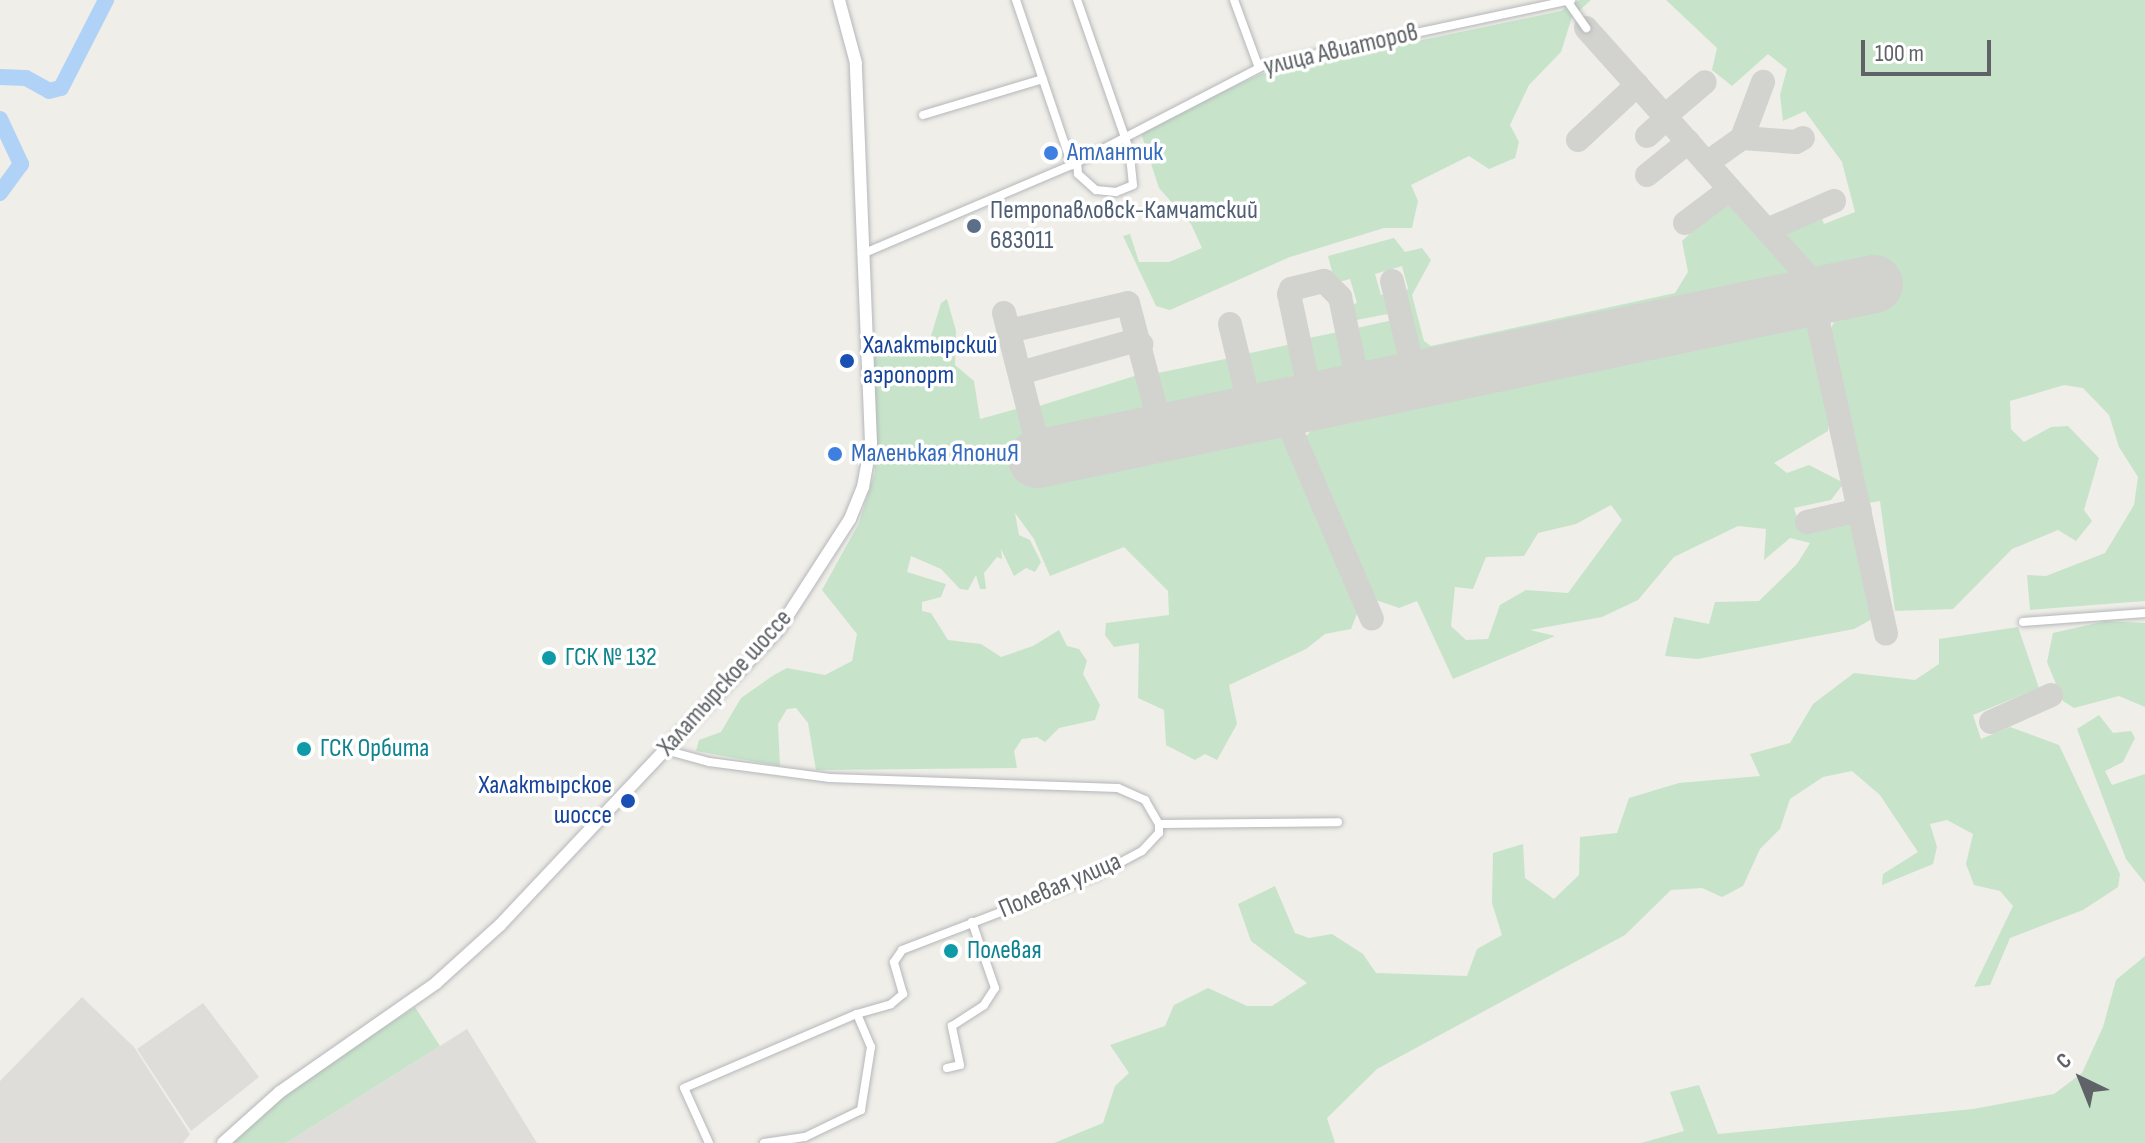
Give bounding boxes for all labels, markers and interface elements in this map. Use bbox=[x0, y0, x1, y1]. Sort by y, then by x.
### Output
street label: улица Авиаторов bbox=[1261, 17, 1421, 83]
scale bar bbox=[1865, 24, 1995, 74]
text: 100 m bbox=[1875, 39, 1924, 68]
place label: Атлантик bbox=[1067, 137, 1163, 169]
marker: Атлантик bbox=[1042, 144, 1060, 162]
place label: Петропавловск-Камчатский 683011 bbox=[990, 195, 1258, 256]
marker: Петропавловск-Камчатский 683011 bbox=[965, 217, 983, 235]
place label: Халактырский аэропорт bbox=[863, 330, 997, 392]
marker: Халактырский аэропорт bbox=[838, 352, 856, 370]
place label: Маленькая ЯпониЯ bbox=[851, 438, 1019, 470]
marker: Маленькая ЯпониЯ bbox=[826, 445, 844, 463]
street label: Халатырское шоссе bbox=[651, 603, 799, 763]
place label: ГСК № 132 bbox=[565, 642, 657, 674]
marker: ГСК № 132 bbox=[540, 649, 558, 667]
place label: ГСК Орбита bbox=[320, 733, 429, 765]
marker: ГСК Орбита bbox=[295, 740, 313, 758]
place label: Халактырское шоссе bbox=[478, 770, 612, 832]
marker: Халактырское шоссе bbox=[619, 792, 637, 810]
street label: Полевая улица bbox=[994, 846, 1126, 926]
place label: Полевая bbox=[967, 935, 1042, 967]
marker: Полевая bbox=[942, 942, 960, 960]
north arrow bbox=[2041, 1039, 2121, 1119]
text: С bbox=[2051, 1047, 2078, 1075]

